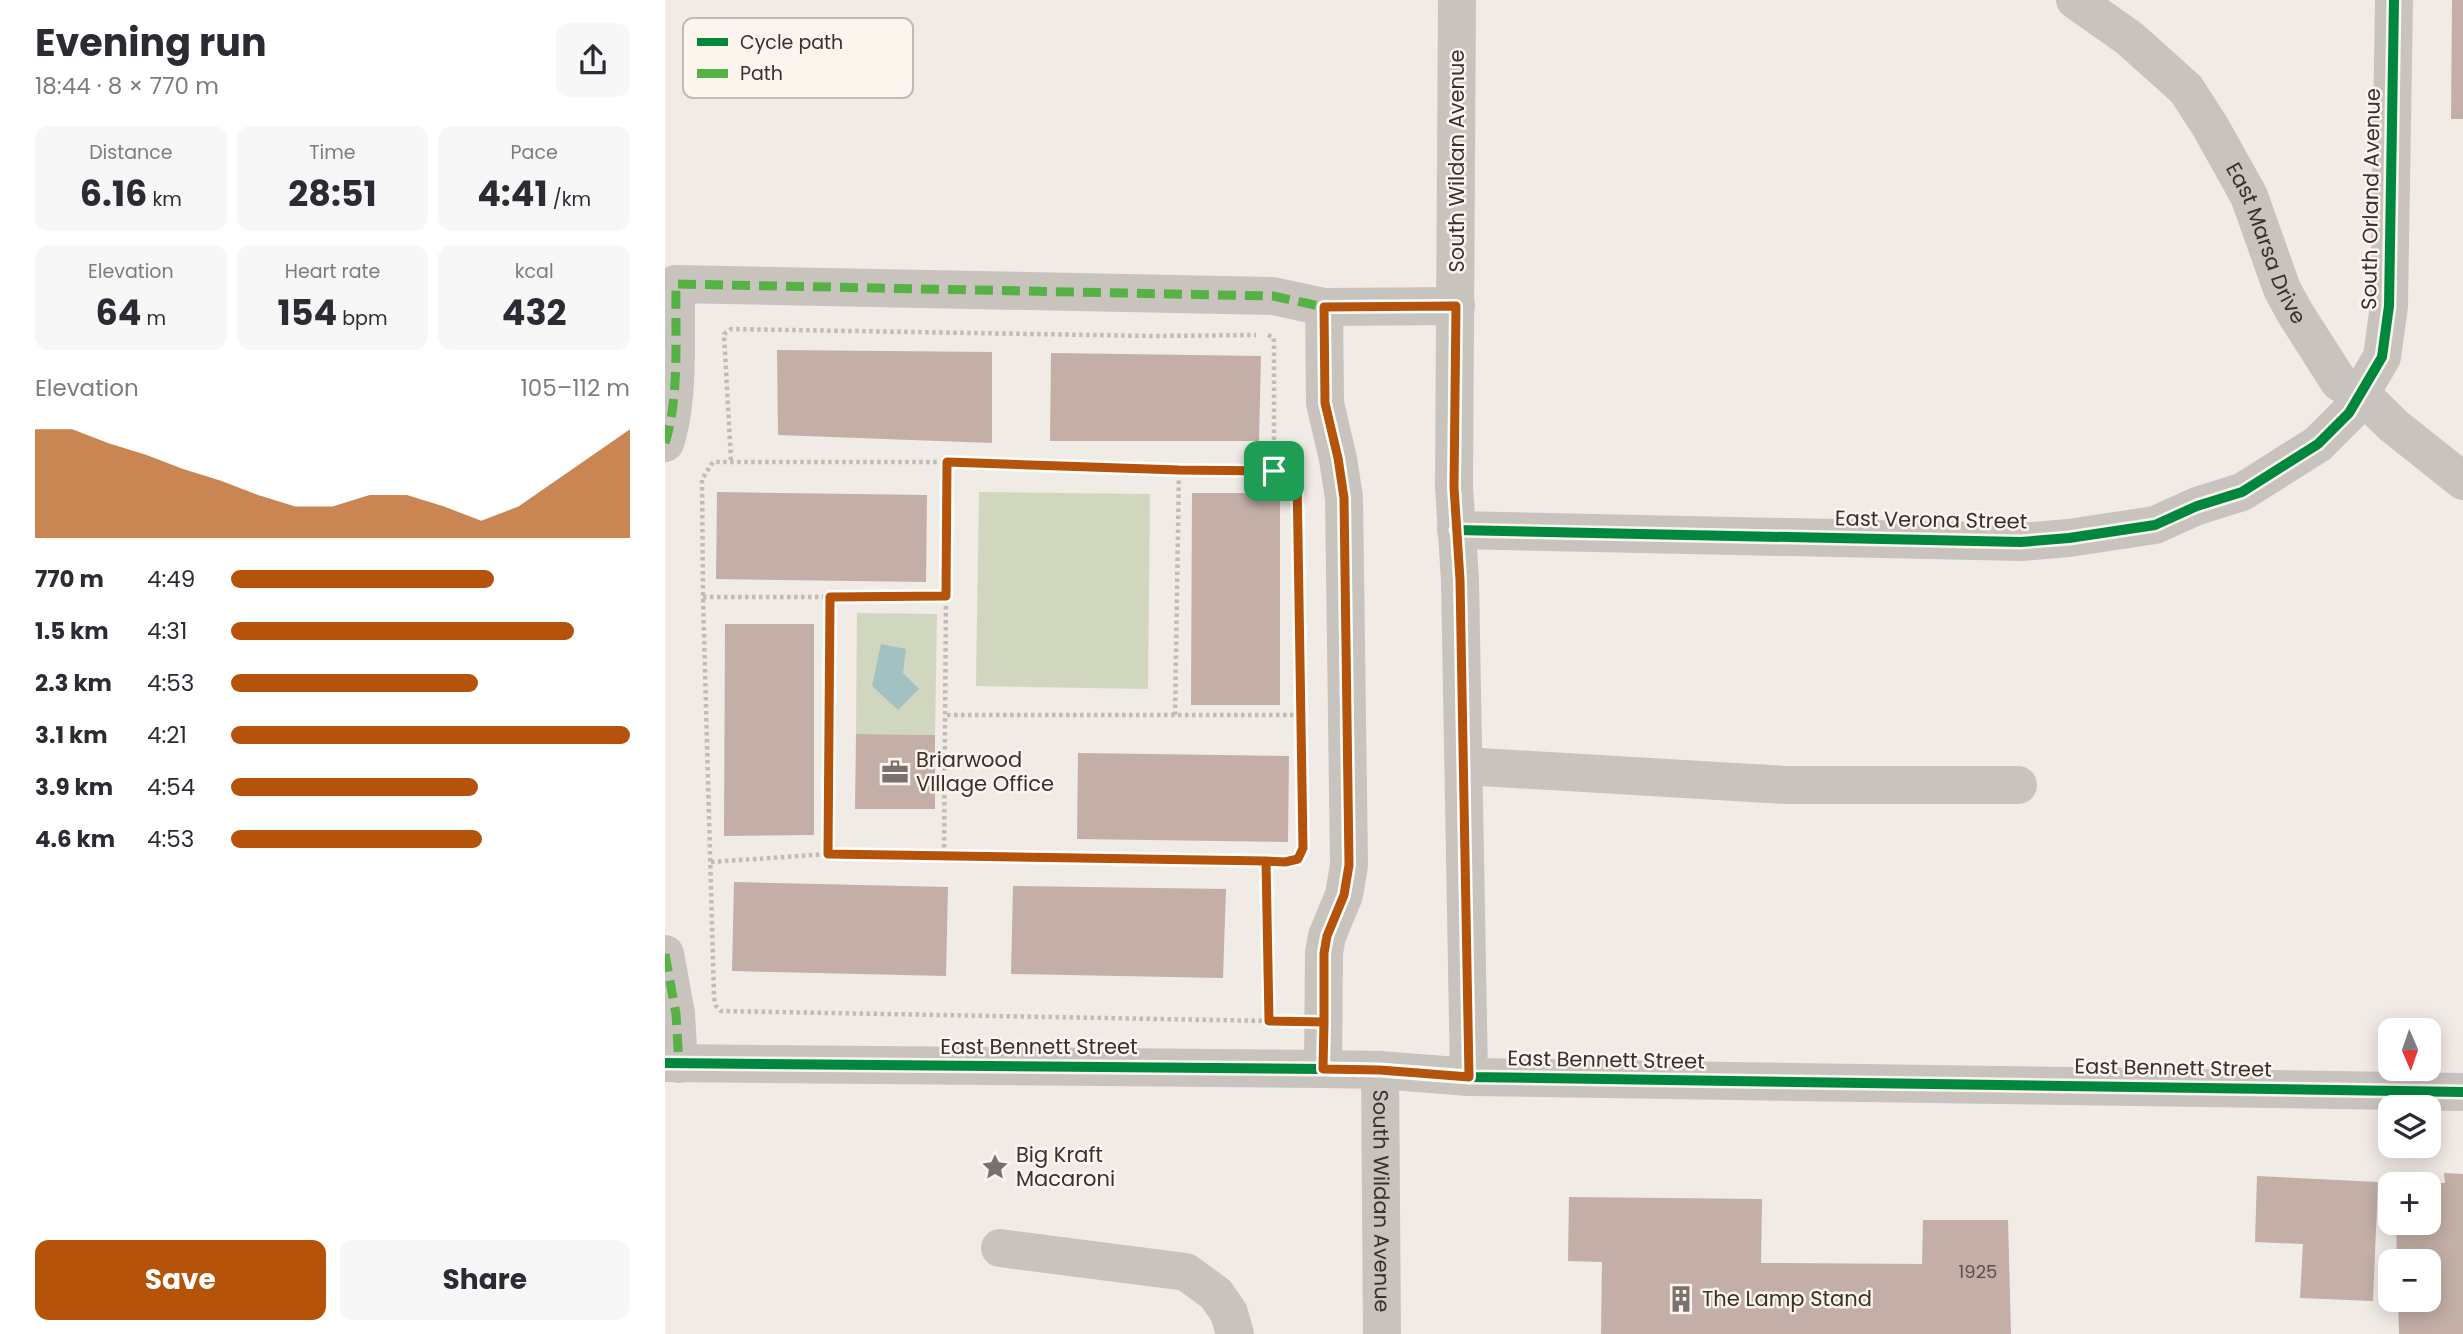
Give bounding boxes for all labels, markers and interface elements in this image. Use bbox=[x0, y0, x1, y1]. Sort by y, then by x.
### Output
text: Evening run bbox=[35, 16, 267, 69]
legend bbox=[683, 18, 913, 98]
button: share bbox=[556, 23, 630, 97]
text: Cycle path bbox=[740, 29, 843, 56]
street label: South Wildan Avenue bbox=[1442, 49, 1471, 273]
text: Path bbox=[740, 60, 783, 87]
text: 18:44 · 8 × 770 m bbox=[35, 70, 219, 102]
street label: South Orland Avenue bbox=[2354, 88, 2387, 310]
text: Distance bbox=[89, 139, 172, 166]
text: Time bbox=[309, 139, 356, 166]
text: Pace bbox=[511, 139, 558, 166]
street label: East Marsa Drive bbox=[2219, 157, 2313, 330]
text: 6.16 bbox=[80, 169, 147, 218]
text: 28:51 bbox=[288, 169, 377, 218]
text: 4:41 bbox=[477, 169, 548, 218]
text: km bbox=[147, 186, 182, 213]
text: /km bbox=[548, 186, 591, 213]
text: Elevation bbox=[88, 258, 174, 285]
text: Heart rate bbox=[285, 258, 380, 285]
text: kcal bbox=[515, 258, 554, 285]
text: 64 bbox=[96, 288, 142, 337]
text: 154 bbox=[278, 288, 337, 337]
text: 432 bbox=[502, 288, 567, 337]
text: m bbox=[142, 305, 166, 332]
text: bpm bbox=[337, 305, 387, 332]
text: Elevation bbox=[35, 372, 139, 404]
text: 105–112 m bbox=[520, 372, 630, 404]
pin bbox=[1244, 441, 1304, 501]
icon: arrive bbox=[1255, 452, 1293, 490]
street label: East Verona Street bbox=[1835, 503, 2027, 536]
text: 770 m bbox=[35, 563, 104, 595]
text: 4:49 bbox=[147, 563, 195, 595]
text: 1.5 km bbox=[35, 615, 109, 647]
text: 4:31 bbox=[147, 615, 187, 647]
text: 2.3 km bbox=[35, 667, 112, 699]
text: 4:53 bbox=[147, 667, 194, 699]
text: 3.1 km bbox=[35, 719, 108, 751]
text: 4:21 bbox=[147, 719, 187, 751]
place label: Briarwood VIllage Office bbox=[916, 745, 1054, 798]
office icon: Briarwood VIllage Office bbox=[880, 757, 910, 787]
text: 3.9 km bbox=[35, 771, 113, 803]
text: 4:54 bbox=[147, 771, 195, 803]
text: 4.6 km bbox=[35, 823, 115, 855]
text: 4:53 bbox=[147, 823, 194, 855]
north arrow bbox=[2378, 1018, 2441, 1082]
map controls bbox=[2378, 1018, 2441, 1312]
street label: East Bennett Street bbox=[940, 1032, 1138, 1061]
street label: East Bennett Street bbox=[1507, 1043, 1705, 1076]
street label: East Bennett Street bbox=[2074, 1051, 2272, 1084]
street label: South Wildan Avenue bbox=[1366, 1089, 1397, 1313]
button: layers bbox=[2378, 1095, 2441, 1158]
place label: Big Kraft Macaroni bbox=[1016, 1140, 1115, 1193]
place icon: Big Kraft Macaroni bbox=[980, 1152, 1010, 1182]
button: + bbox=[2378, 1172, 2441, 1235]
button: Save bbox=[35, 1240, 326, 1320]
button: Share bbox=[340, 1240, 630, 1320]
button: − bbox=[2378, 1249, 2441, 1312]
house number: 1925 bbox=[1959, 1259, 1997, 1284]
building icon: The Lamp Stand bbox=[1666, 1284, 1696, 1314]
place label: The Lamp Stand bbox=[1702, 1284, 1872, 1313]

